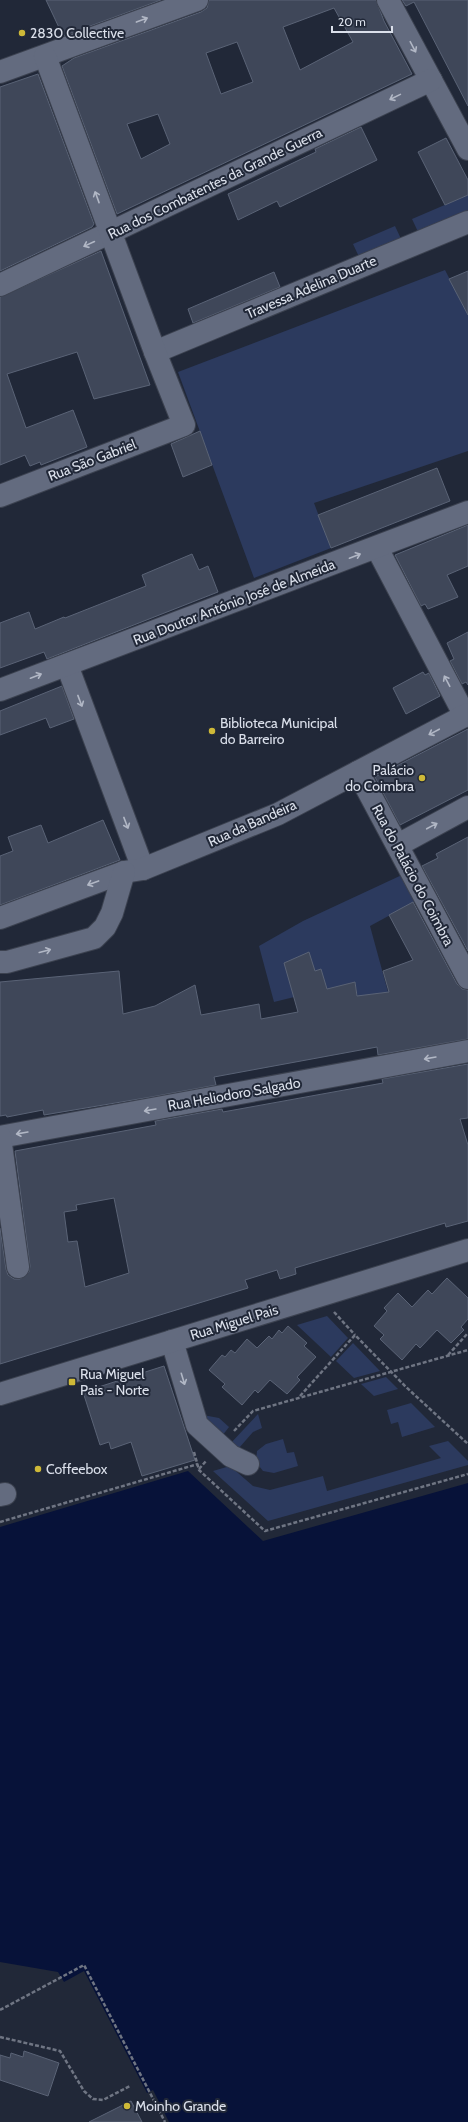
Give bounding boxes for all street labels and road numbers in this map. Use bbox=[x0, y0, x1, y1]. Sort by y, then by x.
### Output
street label: Rua dos Combatentes da Grande Guerra bbox=[105, 123, 325, 243]
street label: Travessa Adelina Duarte bbox=[243, 251, 379, 323]
street label: Rua São Gabriel bbox=[45, 435, 139, 485]
street label: Rua Doutor António José de Almeida bbox=[130, 555, 338, 649]
street label: Rua da Bandeira bbox=[205, 795, 299, 851]
street label: Rua do Palácio do Coimbra bbox=[368, 801, 458, 949]
street label: Rua Heliodoro Salgado bbox=[166, 1073, 302, 1115]
street label: Rua Miguel Pais bbox=[188, 1300, 280, 1344]

